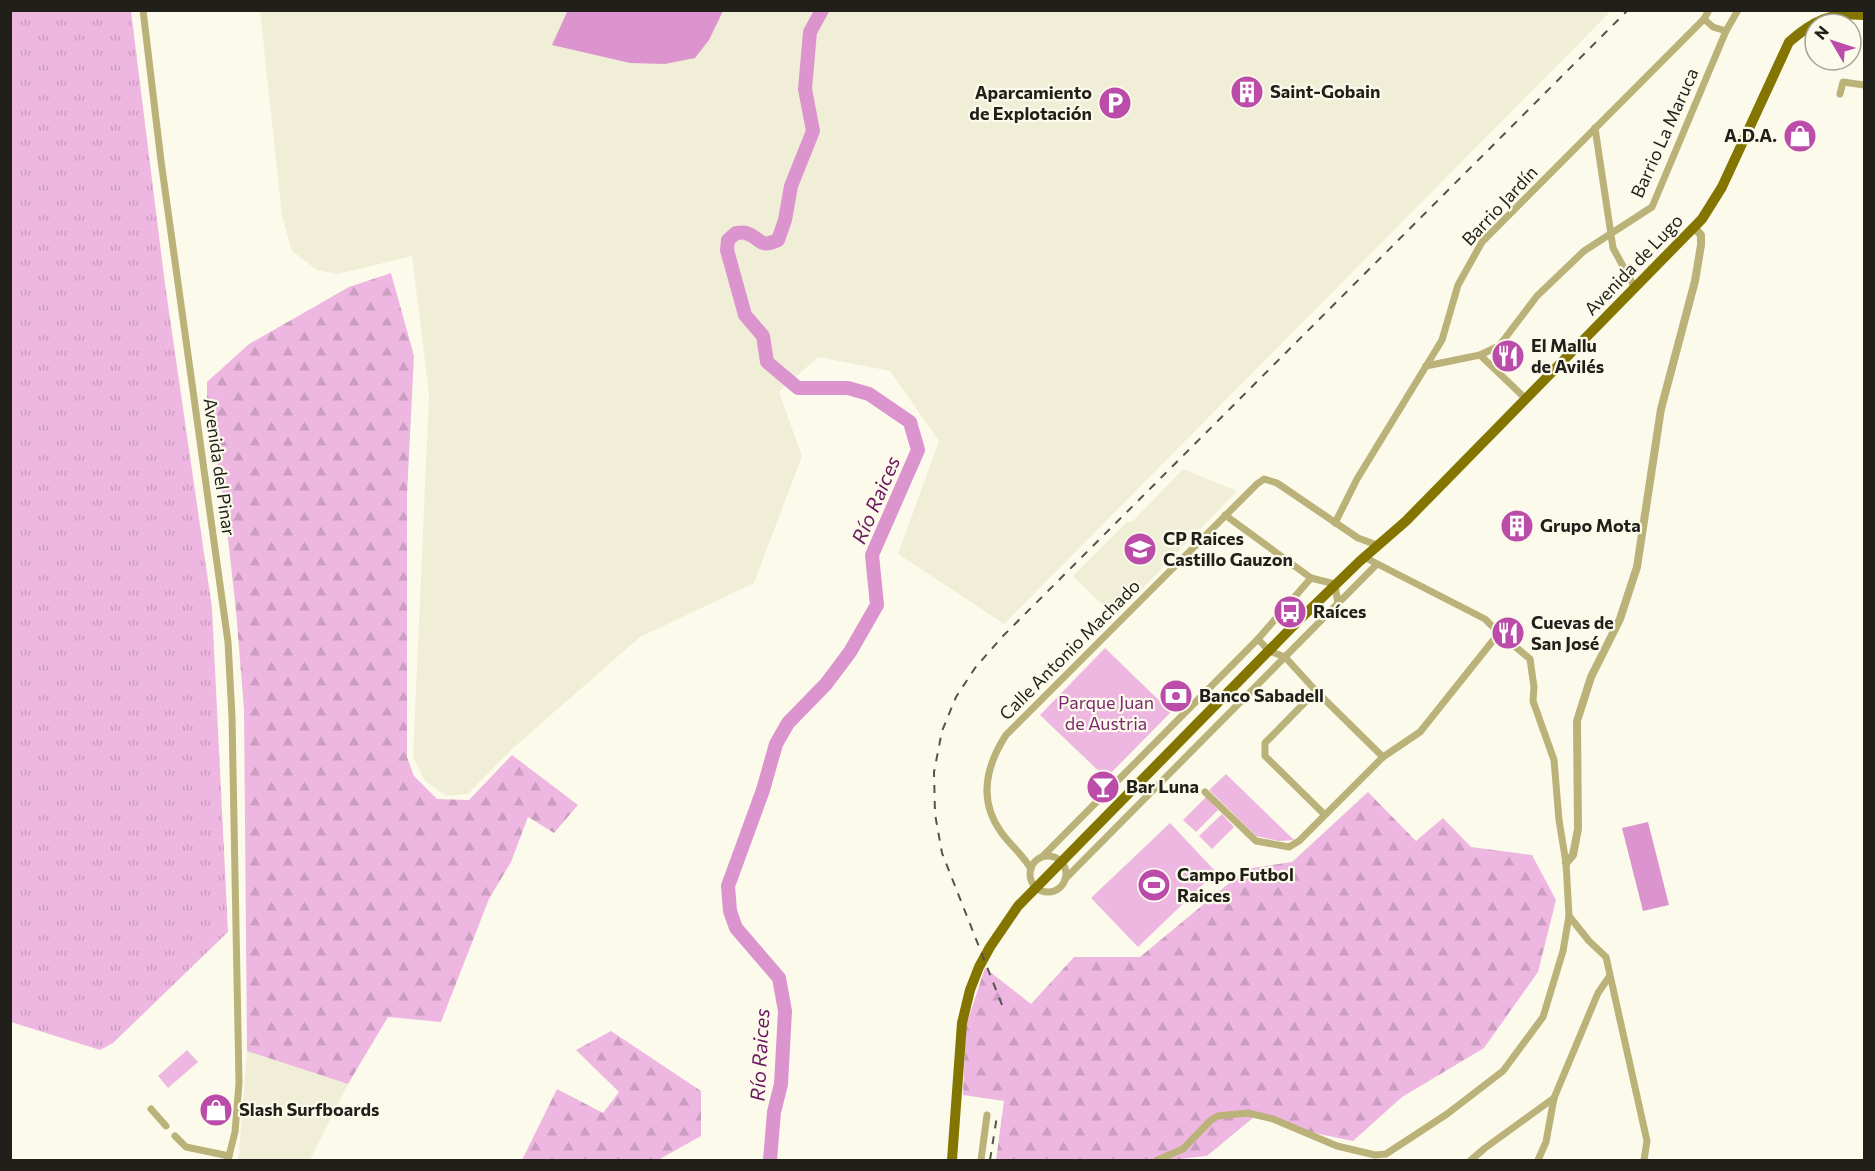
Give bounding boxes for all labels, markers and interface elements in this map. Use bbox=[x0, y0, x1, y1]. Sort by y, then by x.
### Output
north arrow bbox=[1803, 12, 1863, 72]
text: N bbox=[1810, 22, 1832, 43]
street label: Barrio La Maruca bbox=[1626, 64, 1702, 201]
building icon: Saint-Gobain bbox=[1229, 74, 1265, 110]
place label: Saint-Gobain bbox=[1270, 80, 1380, 102]
place label: Aparcamiento de Explotación bbox=[969, 81, 1092, 124]
parking icon: Aparcamiento de Explotación bbox=[1097, 85, 1133, 121]
shop icon: A.D.A. bbox=[1782, 118, 1818, 154]
place label: A.D.A. bbox=[1724, 124, 1777, 146]
street label: Barrio Jardín bbox=[1457, 161, 1542, 250]
street label: Avenida de Lugo bbox=[1579, 209, 1687, 320]
place label: El Mallu de Avilés bbox=[1531, 334, 1604, 377]
restaurant icon: El Mallu de Avilés bbox=[1490, 338, 1526, 374]
street label: Avenida del Pinar bbox=[199, 396, 241, 537]
water label: Río Raices bbox=[846, 452, 904, 547]
building icon: Grupo Mota bbox=[1499, 508, 1535, 544]
place label: Grupo Mota bbox=[1540, 514, 1641, 536]
place label: CP Raices Castillo Gauzon bbox=[1163, 527, 1293, 570]
school or university icon: CP Raices Castillo Gauzon bbox=[1122, 531, 1158, 567]
street label: Calle Antonio Machado bbox=[994, 574, 1144, 724]
bus stop icon: Raíces bbox=[1272, 594, 1308, 630]
place label: Raíces bbox=[1313, 600, 1366, 622]
place label: Cuevas de San José bbox=[1531, 611, 1614, 654]
restaurant icon: Cuevas de San José bbox=[1490, 615, 1526, 651]
bank icon: Banco Sabadell bbox=[1158, 678, 1194, 714]
place label: Banco Sabadell bbox=[1199, 684, 1324, 706]
park label: Parque Juan de Austria bbox=[1058, 691, 1154, 734]
bar icon: Bar Luna bbox=[1085, 769, 1121, 805]
place label: Bar Luna bbox=[1126, 775, 1199, 797]
place label: Campo Futbol Raices bbox=[1177, 863, 1294, 906]
sports icon: Campo Futbol Raices bbox=[1136, 867, 1172, 903]
water label: Río Raices bbox=[745, 1008, 773, 1102]
shop icon: Slash Surfboards bbox=[198, 1092, 234, 1128]
place label: Slash Surfboards bbox=[239, 1098, 379, 1120]

